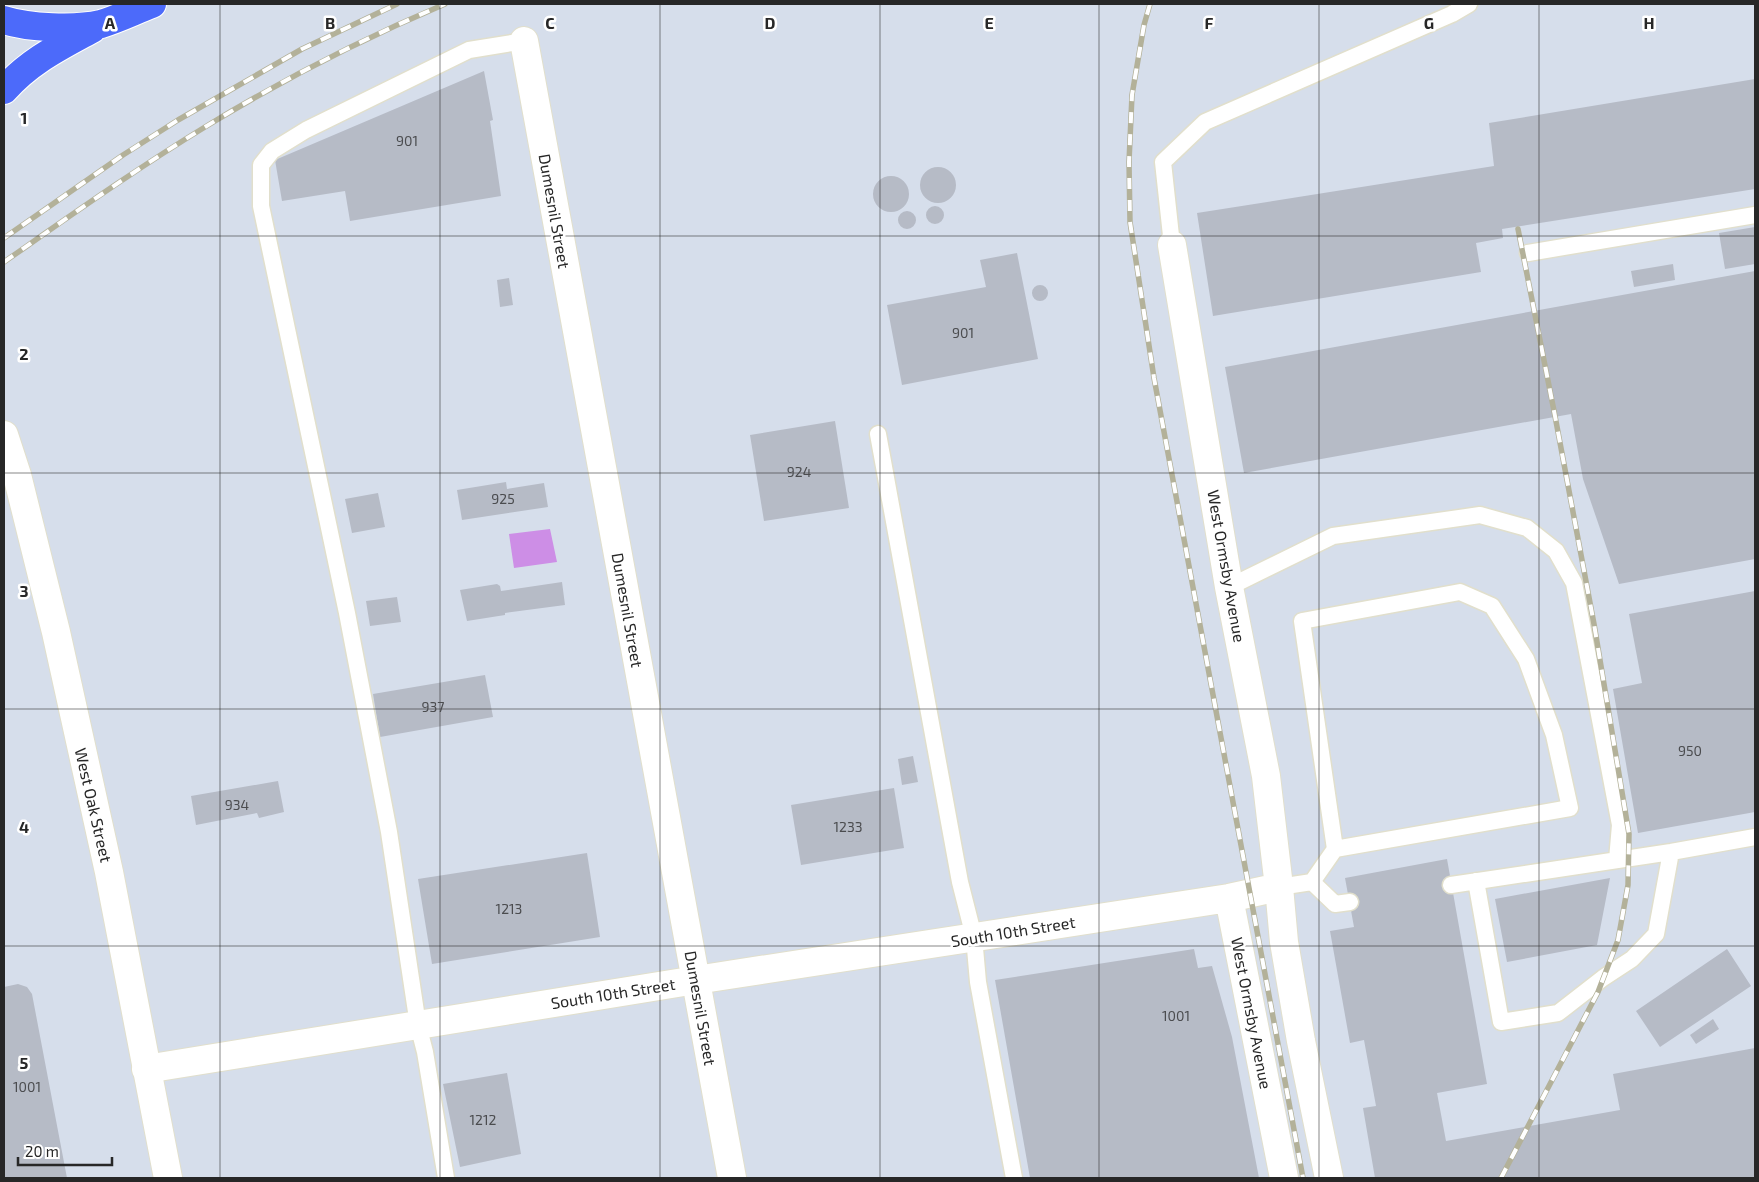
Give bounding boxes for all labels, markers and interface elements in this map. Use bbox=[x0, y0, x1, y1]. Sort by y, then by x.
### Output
text: A bbox=[105, 13, 116, 32]
text: B bbox=[325, 13, 335, 32]
text: C bbox=[545, 13, 555, 32]
text: D bbox=[765, 13, 776, 32]
text: E bbox=[984, 13, 994, 32]
text: F bbox=[1205, 13, 1214, 32]
text: G bbox=[1424, 13, 1434, 32]
text: H bbox=[1643, 13, 1655, 32]
text: 1 bbox=[21, 108, 27, 127]
house number: 901 bbox=[396, 132, 418, 149]
street label: Dumesnil Street bbox=[536, 152, 574, 270]
house number: 901 bbox=[952, 324, 974, 341]
text: 2 bbox=[19, 344, 29, 363]
house number: 924 bbox=[787, 463, 811, 480]
street label: West Ormsby Avenue bbox=[1204, 488, 1250, 644]
house number: 925 bbox=[491, 490, 515, 507]
street label: Dumesnil Street bbox=[609, 551, 647, 669]
text: 3 bbox=[19, 581, 29, 600]
house number: 937 bbox=[422, 698, 444, 715]
house number: 950 bbox=[1678, 742, 1702, 759]
street label: West Oak Street bbox=[72, 746, 116, 864]
house number: 934 bbox=[225, 796, 249, 813]
text: 4 bbox=[19, 817, 29, 836]
house number: 1233 bbox=[833, 818, 863, 835]
house number: 1213 bbox=[496, 900, 522, 917]
street label: South 10th Street bbox=[949, 912, 1077, 950]
street label: West Ormsby Avenue bbox=[1228, 935, 1276, 1091]
street label: Dumesnil Street bbox=[682, 949, 720, 1067]
street label: South 10th Street bbox=[549, 974, 677, 1012]
house number: 1001 bbox=[1162, 1007, 1190, 1024]
text: 5 bbox=[20, 1053, 29, 1072]
house number: 1001 bbox=[13, 1078, 41, 1095]
house number: 1212 bbox=[470, 1111, 497, 1128]
scale bar bbox=[18, 1134, 111, 1166]
text: 20 m bbox=[25, 1142, 59, 1160]

